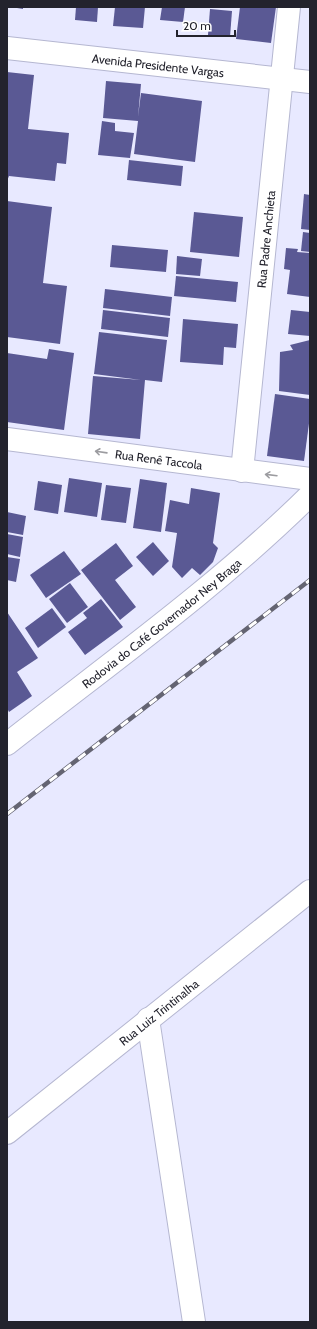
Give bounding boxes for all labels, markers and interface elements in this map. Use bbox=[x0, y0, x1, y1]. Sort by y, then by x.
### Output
scale bar bbox=[177, 12, 235, 38]
text: 20 m bbox=[183, 18, 211, 33]
street label: Avenida Presidente Vargas bbox=[91, 50, 225, 80]
street label: Rua Padre Anchieta bbox=[253, 189, 278, 289]
street label: Rua Renê Taccola bbox=[114, 446, 204, 472]
one-way arrow bbox=[95, 448, 108, 456]
one-way arrow bbox=[265, 471, 278, 479]
street label: Rodovia do Café Governador Ney Braga bbox=[79, 555, 244, 691]
street label: Rua Luiz Trintinalha bbox=[116, 975, 202, 1048]

